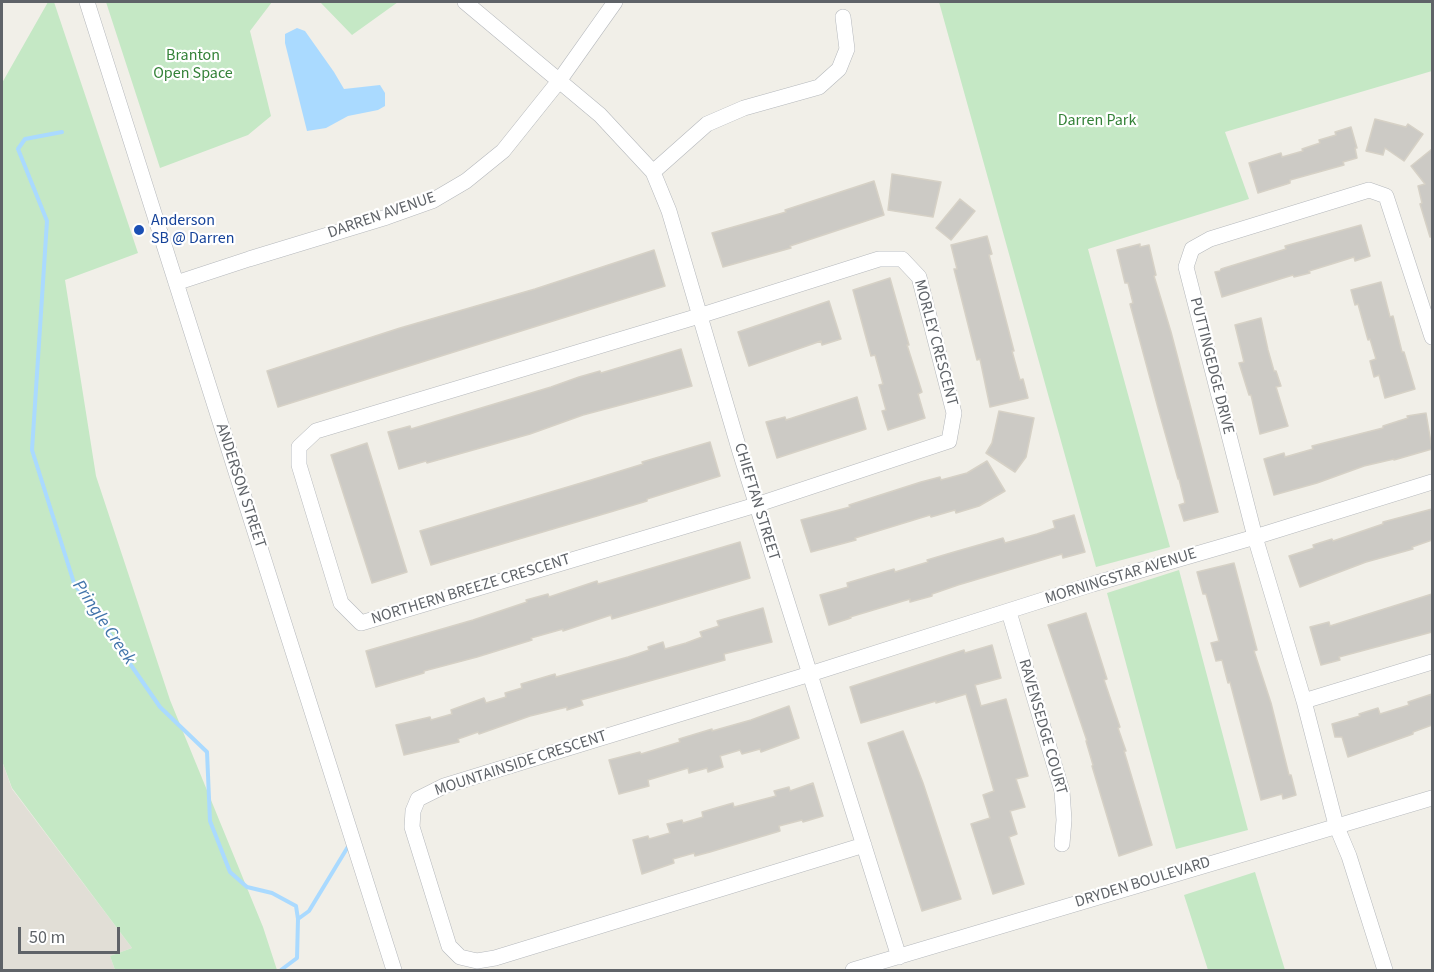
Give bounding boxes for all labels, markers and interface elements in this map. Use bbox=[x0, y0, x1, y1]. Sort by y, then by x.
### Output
park label: Branton Open Space bbox=[153, 46, 233, 84]
park label: Darren Park bbox=[1058, 111, 1136, 131]
street label: DARREN AVENUE bbox=[326, 189, 438, 243]
place label: Anderson SB @ Darren bbox=[151, 211, 234, 249]
marker: Anderson SB @ Darren bbox=[132, 223, 146, 237]
street label: MORLEY CRESCENT bbox=[909, 278, 961, 408]
street label: PUTTINGEDGE DRIVE bbox=[1185, 295, 1237, 437]
street label: ANDERSON STREET bbox=[211, 421, 269, 551]
street label: CHIEFTAN STREET bbox=[729, 441, 783, 563]
street label: MORNINGSTAR AVENUE bbox=[1043, 545, 1199, 609]
street label: NORTHERN BREEZE CRESCENT bbox=[369, 551, 573, 629]
water label: Pringle Creek bbox=[67, 576, 139, 670]
street label: RAVENSEDGE COURT bbox=[1013, 657, 1071, 797]
street label: MOUNTAINSIDE CRESCENT bbox=[432, 727, 610, 801]
street label: DRYDEN BOULEVARD bbox=[1073, 853, 1213, 913]
scale bar bbox=[21, 915, 123, 953]
text: 50 m bbox=[29, 925, 65, 950]

